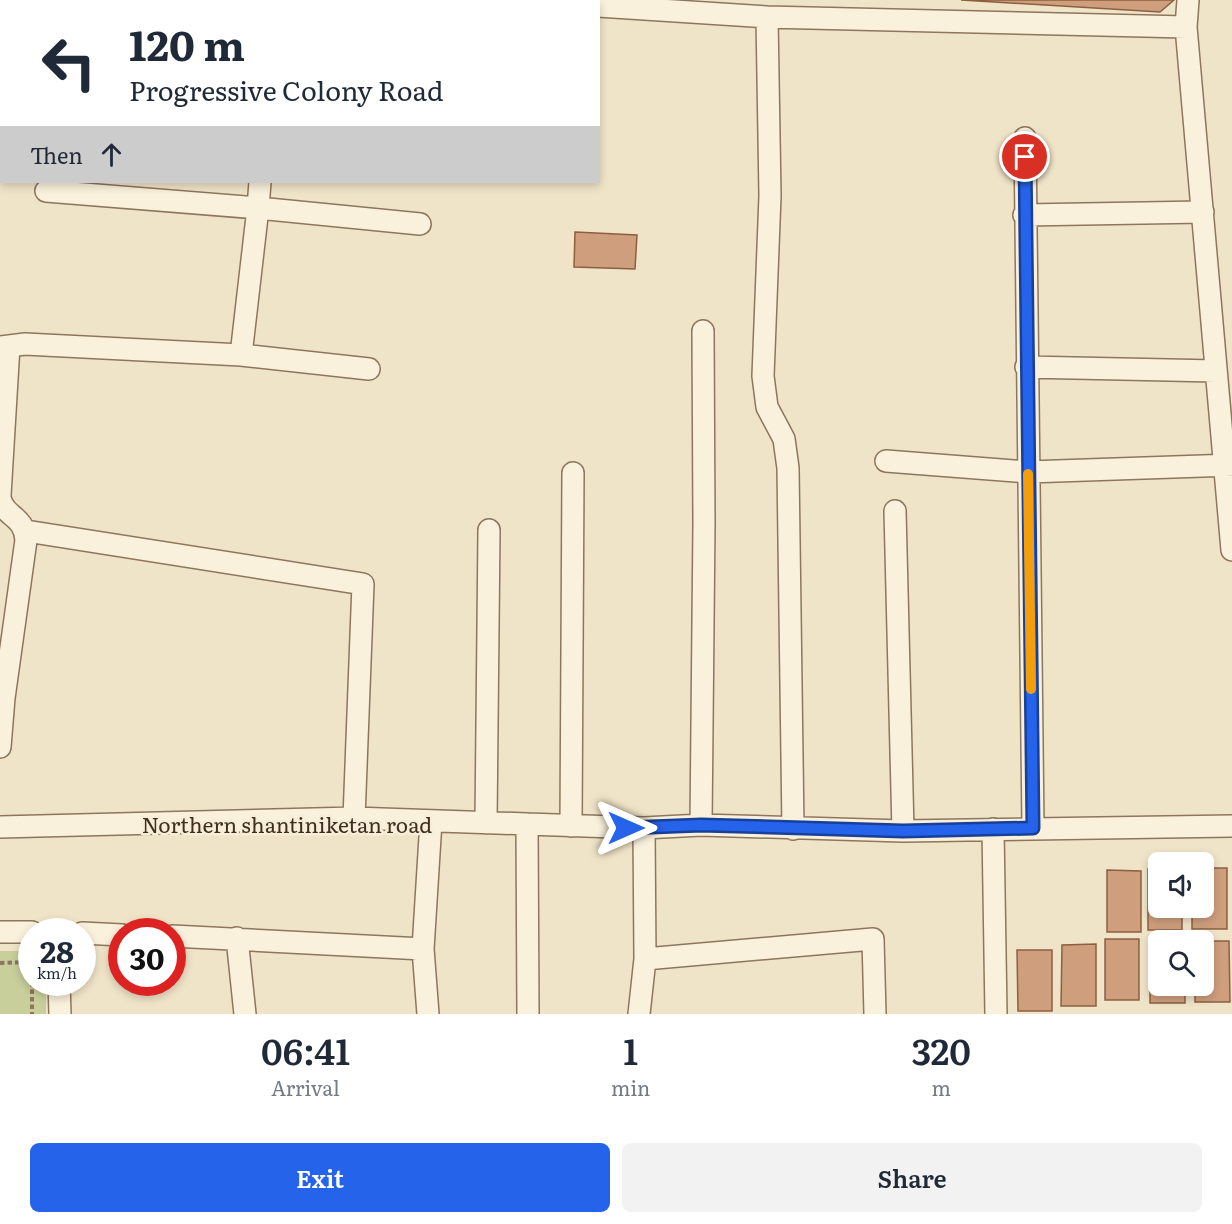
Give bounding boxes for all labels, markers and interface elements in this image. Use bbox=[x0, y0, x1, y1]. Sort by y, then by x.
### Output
text: 120 m bbox=[129, 12, 245, 74]
icon: left bbox=[30, 24, 108, 102]
text: Progressive Colony Road bbox=[129, 69, 444, 109]
pin bbox=[999, 131, 1050, 182]
text: Then bbox=[30, 138, 83, 171]
icon: ahead bbox=[95, 138, 128, 171]
icon: arrive bbox=[1008, 140, 1041, 173]
position arrow bbox=[594, 796, 658, 860]
street label: Northern shantiniketan road bbox=[142, 808, 432, 839]
map controls bbox=[1148, 852, 1214, 996]
button: sound bbox=[1148, 852, 1214, 918]
speed limit sign: 30 bbox=[108, 918, 186, 996]
text: 28 bbox=[40, 928, 74, 972]
button: search bbox=[1148, 930, 1214, 996]
text: km/h bbox=[37, 961, 77, 984]
text: 06:41 bbox=[261, 1023, 350, 1076]
text: 1 bbox=[623, 1023, 638, 1076]
text: 320 bbox=[911, 1023, 971, 1076]
text: Arrival bbox=[271, 1072, 340, 1102]
text: min bbox=[611, 1072, 650, 1102]
text: m bbox=[931, 1072, 951, 1102]
button: Exit bbox=[30, 1143, 610, 1212]
button: Share bbox=[622, 1143, 1202, 1212]

